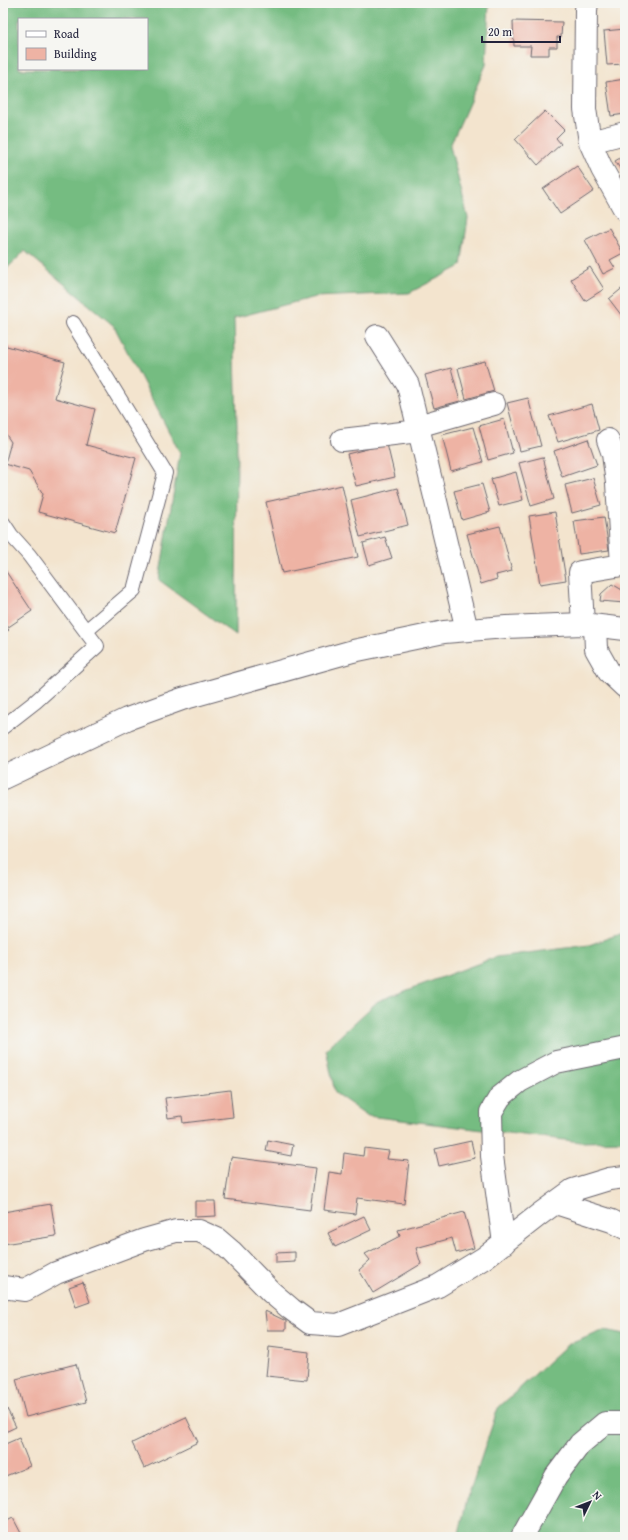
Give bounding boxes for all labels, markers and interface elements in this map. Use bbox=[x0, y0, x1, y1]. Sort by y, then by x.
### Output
legend bbox=[18, 18, 148, 70]
scale bar bbox=[482, 18, 560, 44]
text: 20 m bbox=[488, 23, 512, 40]
text: Road bbox=[54, 25, 80, 42]
text: Building bbox=[54, 45, 97, 62]
north arrow bbox=[570, 1482, 610, 1522]
text: N bbox=[589, 1487, 606, 1504]

